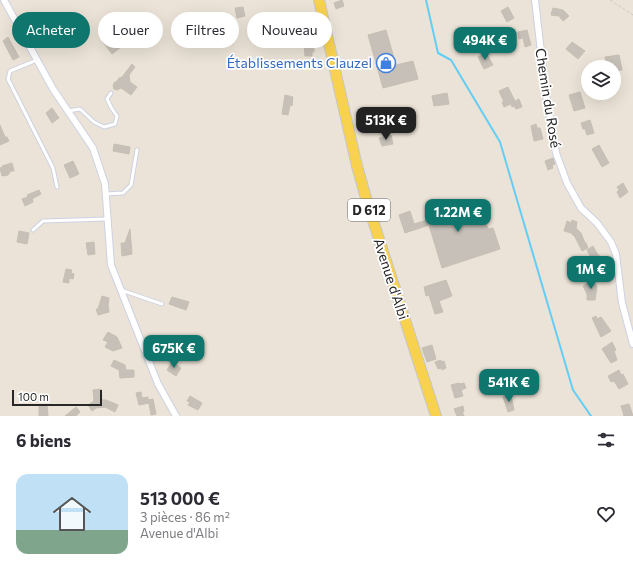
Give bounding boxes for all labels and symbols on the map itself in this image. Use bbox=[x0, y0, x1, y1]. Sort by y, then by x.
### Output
pin: 494K € bbox=[452, 27, 518, 61]
street label: Chemin du Rosé bbox=[532, 47, 565, 149]
shop icon: Établissements Clauzel bbox=[375, 52, 397, 74]
place label: Établissements Clauzel bbox=[227, 54, 372, 71]
pin: 513K € bbox=[353, 107, 419, 141]
road number: D 612 bbox=[348, 199, 390, 221]
pin: 1.22M € bbox=[421, 199, 495, 233]
street label: Avenue d'Albi bbox=[370, 236, 413, 322]
pin: 1M € bbox=[567, 256, 615, 290]
pin: 675K € bbox=[141, 335, 207, 369]
pin: 541K € bbox=[476, 369, 542, 403]
scale bar bbox=[12, 388, 102, 407]

